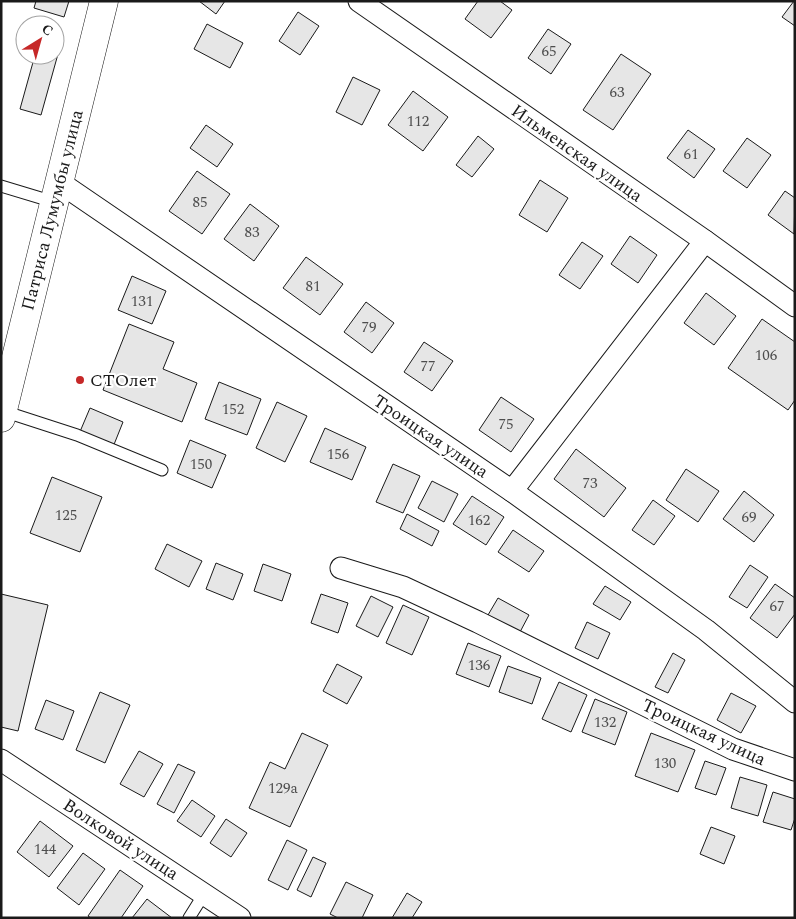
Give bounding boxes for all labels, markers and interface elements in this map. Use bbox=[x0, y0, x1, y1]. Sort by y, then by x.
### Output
north arrow bbox=[15, 15, 65, 65]
text: С bbox=[37, 19, 58, 41]
house number: 65 bbox=[541, 40, 557, 63]
house number: 63 bbox=[609, 81, 625, 104]
street label: Ильменская улица bbox=[505, 98, 648, 209]
street label: Патриса Лумумбы улица bbox=[14, 107, 91, 313]
house number: 112 bbox=[407, 110, 429, 133]
house number: 61 bbox=[683, 143, 699, 166]
house number: 85 bbox=[192, 191, 208, 214]
house number: 83 bbox=[244, 221, 260, 244]
house number: 81 bbox=[305, 275, 321, 298]
house number: 131 bbox=[131, 290, 153, 313]
house number: 79 bbox=[361, 316, 377, 339]
house number: 106 bbox=[755, 344, 778, 367]
house number: 77 bbox=[420, 355, 436, 378]
place label: СТОлет bbox=[90, 367, 156, 394]
marker: СТОлет bbox=[74, 374, 86, 386]
street label: Троицкая улица bbox=[368, 388, 494, 485]
house number: 152 bbox=[222, 398, 244, 421]
house number: 75 bbox=[498, 413, 514, 436]
house number: 156 bbox=[327, 443, 350, 466]
house number: 150 bbox=[190, 453, 212, 476]
house number: 73 bbox=[582, 472, 598, 495]
house number: 125 bbox=[55, 504, 77, 527]
house number: 69 bbox=[741, 506, 757, 529]
house number: 162 bbox=[468, 509, 490, 532]
house number: 67 bbox=[769, 595, 785, 618]
house number: 136 bbox=[468, 654, 491, 677]
street label: Троицкая улица bbox=[637, 692, 770, 773]
house number: 132 bbox=[594, 711, 616, 734]
house number: 130 bbox=[654, 752, 676, 775]
house number: 129а bbox=[268, 777, 299, 800]
street label: Волковой улица bbox=[57, 792, 184, 887]
house number: 144 bbox=[34, 838, 57, 861]

